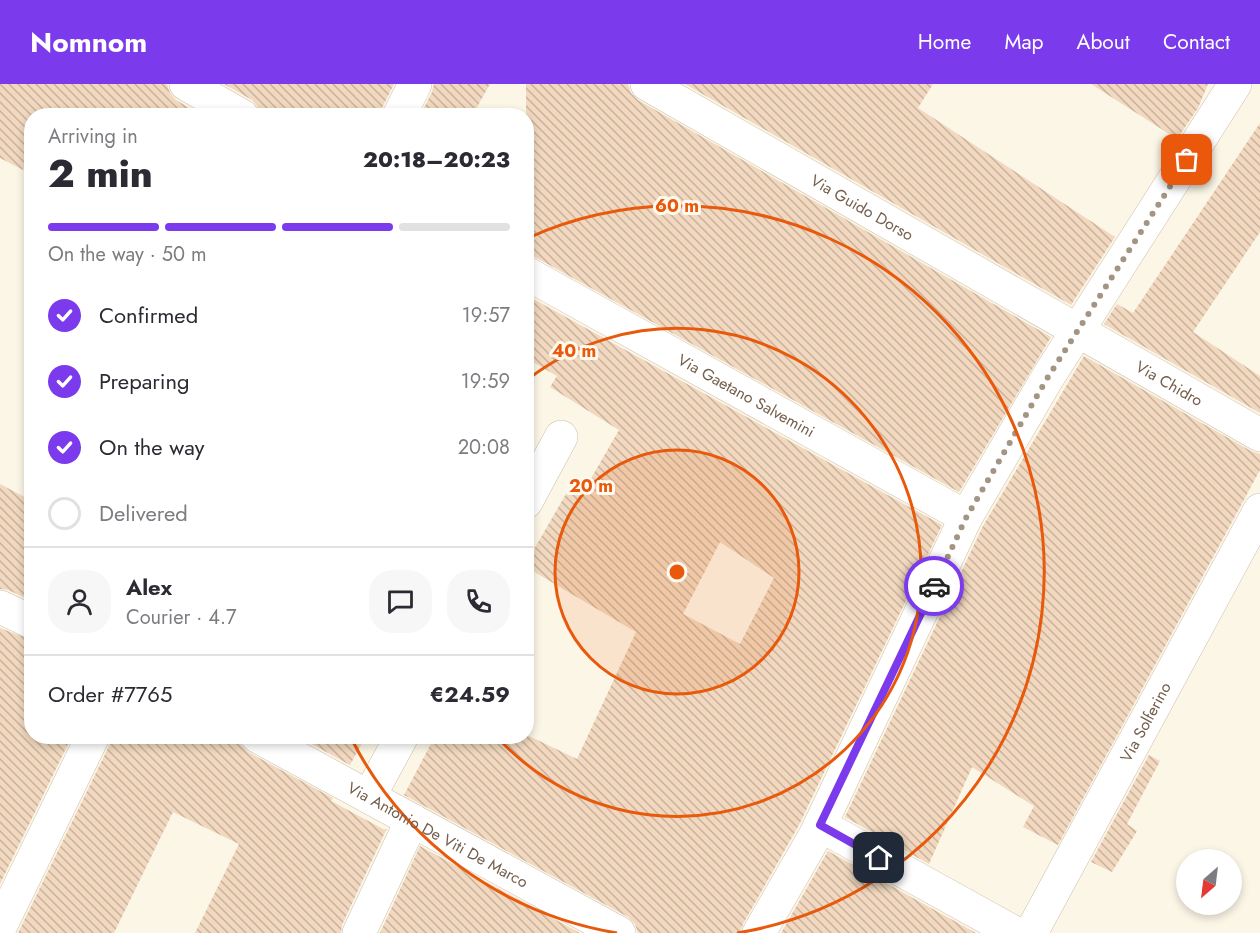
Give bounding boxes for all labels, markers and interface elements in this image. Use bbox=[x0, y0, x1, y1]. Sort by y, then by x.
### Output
text: Nomnom bbox=[30, 22, 147, 63]
text: Home bbox=[918, 27, 971, 57]
text: Map bbox=[1004, 27, 1044, 57]
text: About bbox=[1077, 27, 1130, 57]
text: Contact bbox=[1163, 27, 1230, 57]
text: Arriving in bbox=[48, 122, 138, 151]
pin bbox=[1161, 134, 1212, 185]
text: 20:18–20:23 bbox=[363, 143, 510, 175]
icon: bag bbox=[1170, 143, 1203, 176]
text: 2 min bbox=[48, 145, 153, 202]
street label: Via Guido Dorso bbox=[806, 169, 918, 246]
text: 60 m bbox=[655, 193, 699, 219]
text: On the way · 50 m bbox=[48, 240, 207, 269]
icon: check bbox=[48, 299, 81, 332]
text: Confirmed bbox=[99, 299, 198, 331]
text: 19:57 bbox=[462, 301, 510, 330]
text: 40 m bbox=[552, 338, 596, 364]
street label: Via Gaetano Salvemini bbox=[673, 348, 819, 443]
street label: Via Chidro bbox=[1131, 355, 1207, 412]
icon: check bbox=[48, 365, 81, 398]
text: Preparing bbox=[99, 365, 190, 397]
text: 19:59 bbox=[461, 367, 510, 396]
icon: check bbox=[48, 431, 81, 464]
text: On the way bbox=[99, 431, 204, 463]
text: 20:08 bbox=[458, 433, 510, 462]
text: 20 m bbox=[569, 473, 613, 499]
text: Delivered bbox=[99, 497, 188, 529]
courier bbox=[904, 556, 964, 616]
centre of rings bbox=[667, 562, 687, 582]
button: person bbox=[48, 570, 111, 633]
button: chat bbox=[369, 570, 432, 633]
button: phone bbox=[447, 570, 510, 633]
icon: car bbox=[918, 570, 951, 603]
text: Alex bbox=[126, 571, 172, 603]
text: Courier · 4.7 bbox=[126, 603, 237, 632]
text: Order #7765 bbox=[48, 678, 172, 710]
text: €24.59 bbox=[430, 678, 510, 710]
street label: Via Solferino bbox=[1115, 678, 1177, 766]
street label: Via Antonio De Viti De Marco bbox=[343, 776, 532, 894]
pin bbox=[853, 832, 904, 883]
icon: home bbox=[862, 841, 895, 874]
north arrow bbox=[1176, 849, 1242, 915]
map controls bbox=[1176, 849, 1242, 915]

